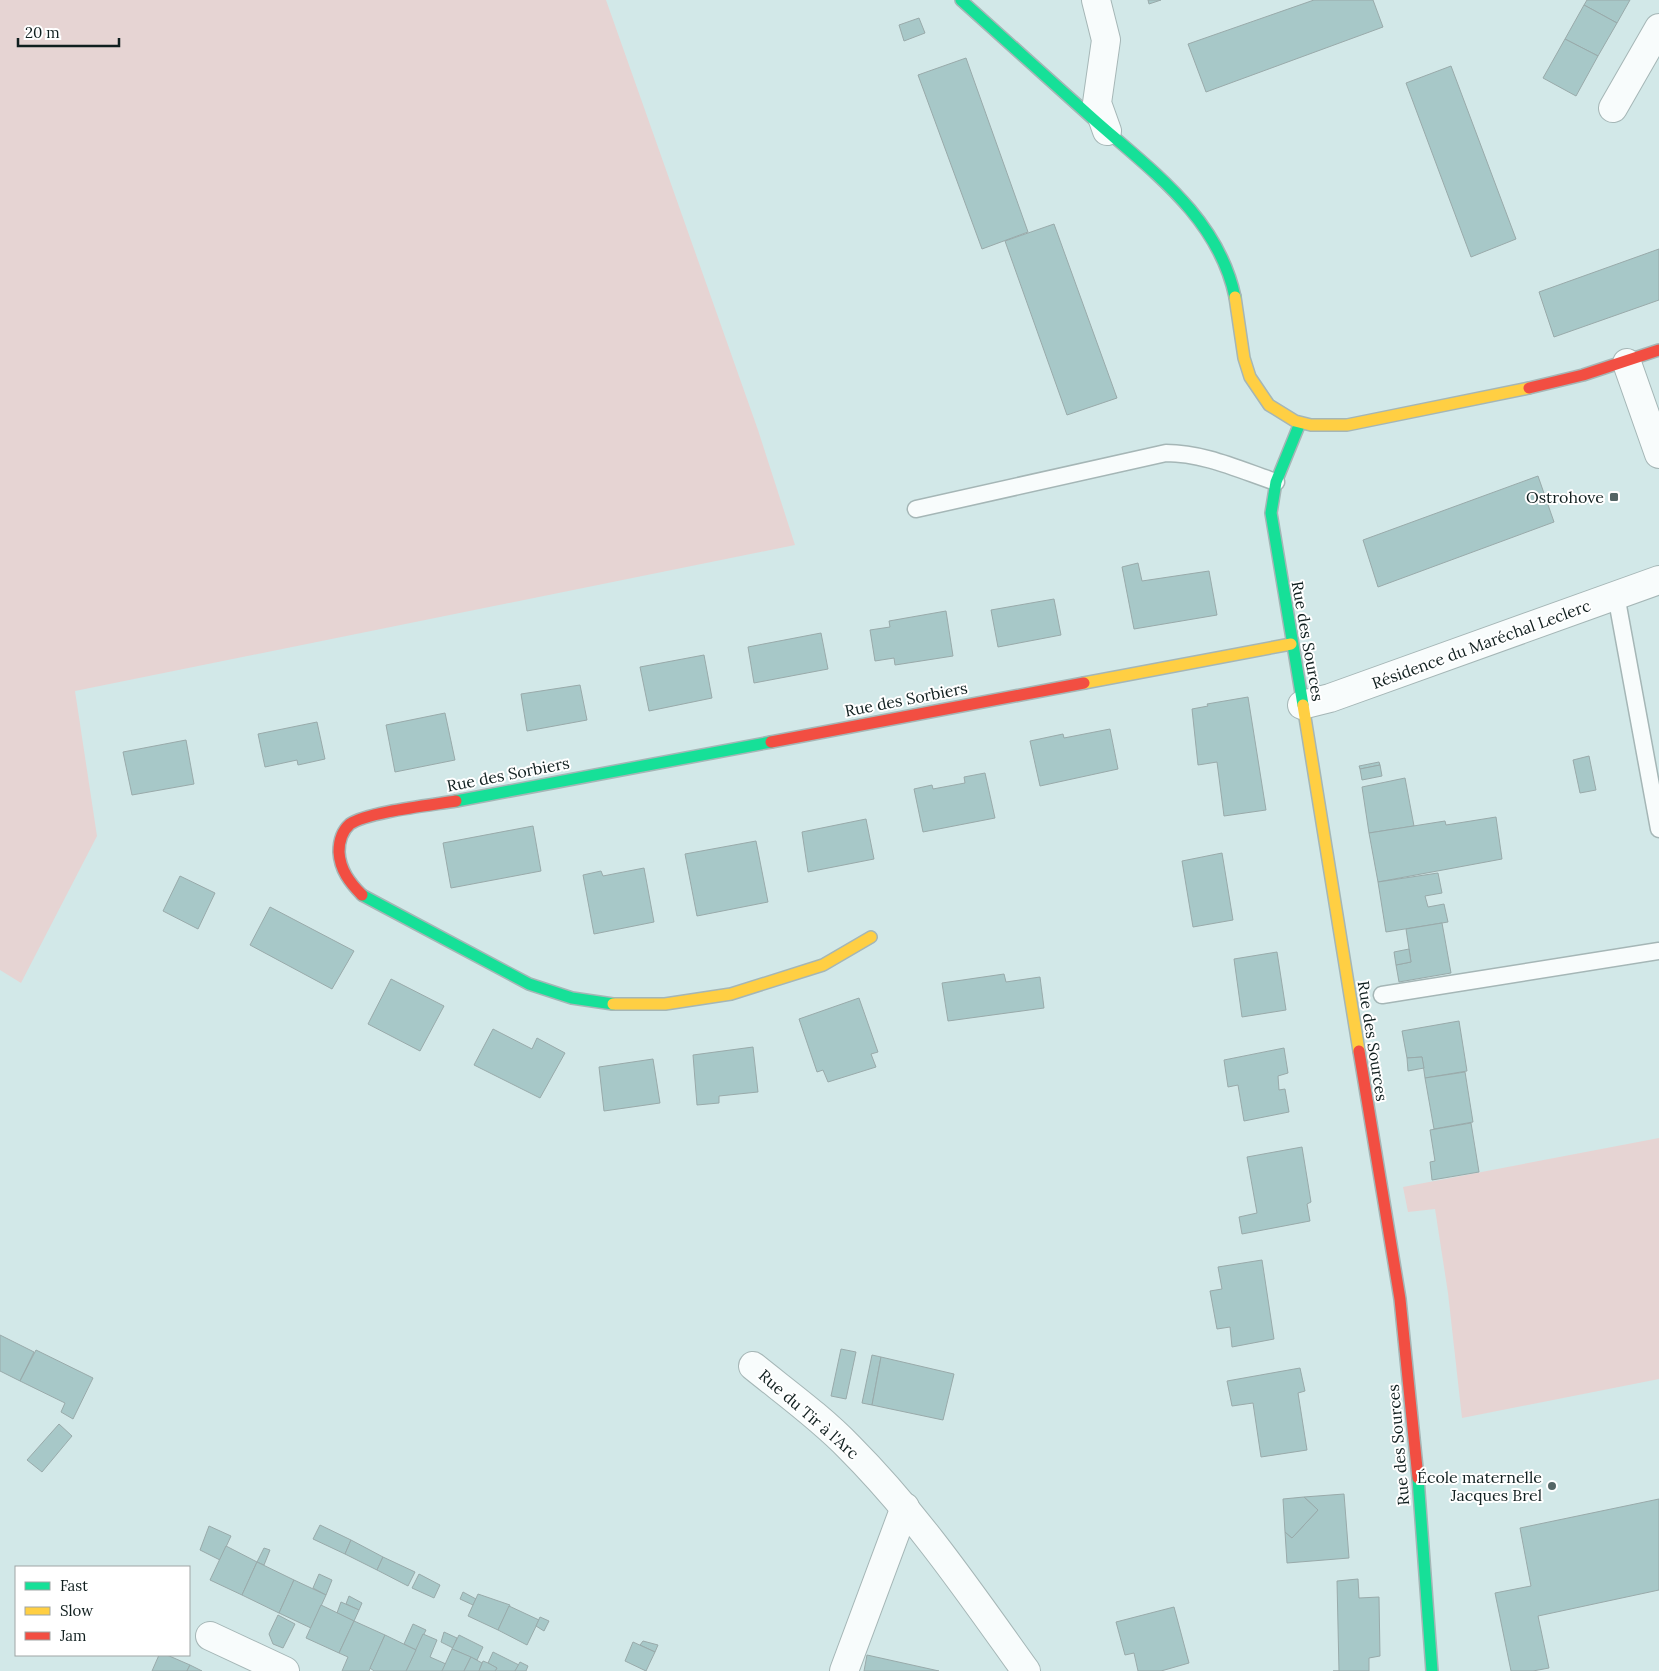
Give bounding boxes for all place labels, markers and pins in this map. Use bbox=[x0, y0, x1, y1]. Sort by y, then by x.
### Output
place label: Ostrohove bbox=[1526, 487, 1604, 507]
marker: Ostrohove bbox=[1608, 491, 1620, 503]
place label: École maternelle Jacques Brel bbox=[1417, 1467, 1542, 1505]
marker: École maternelle Jacques Brel bbox=[1546, 1480, 1558, 1492]

